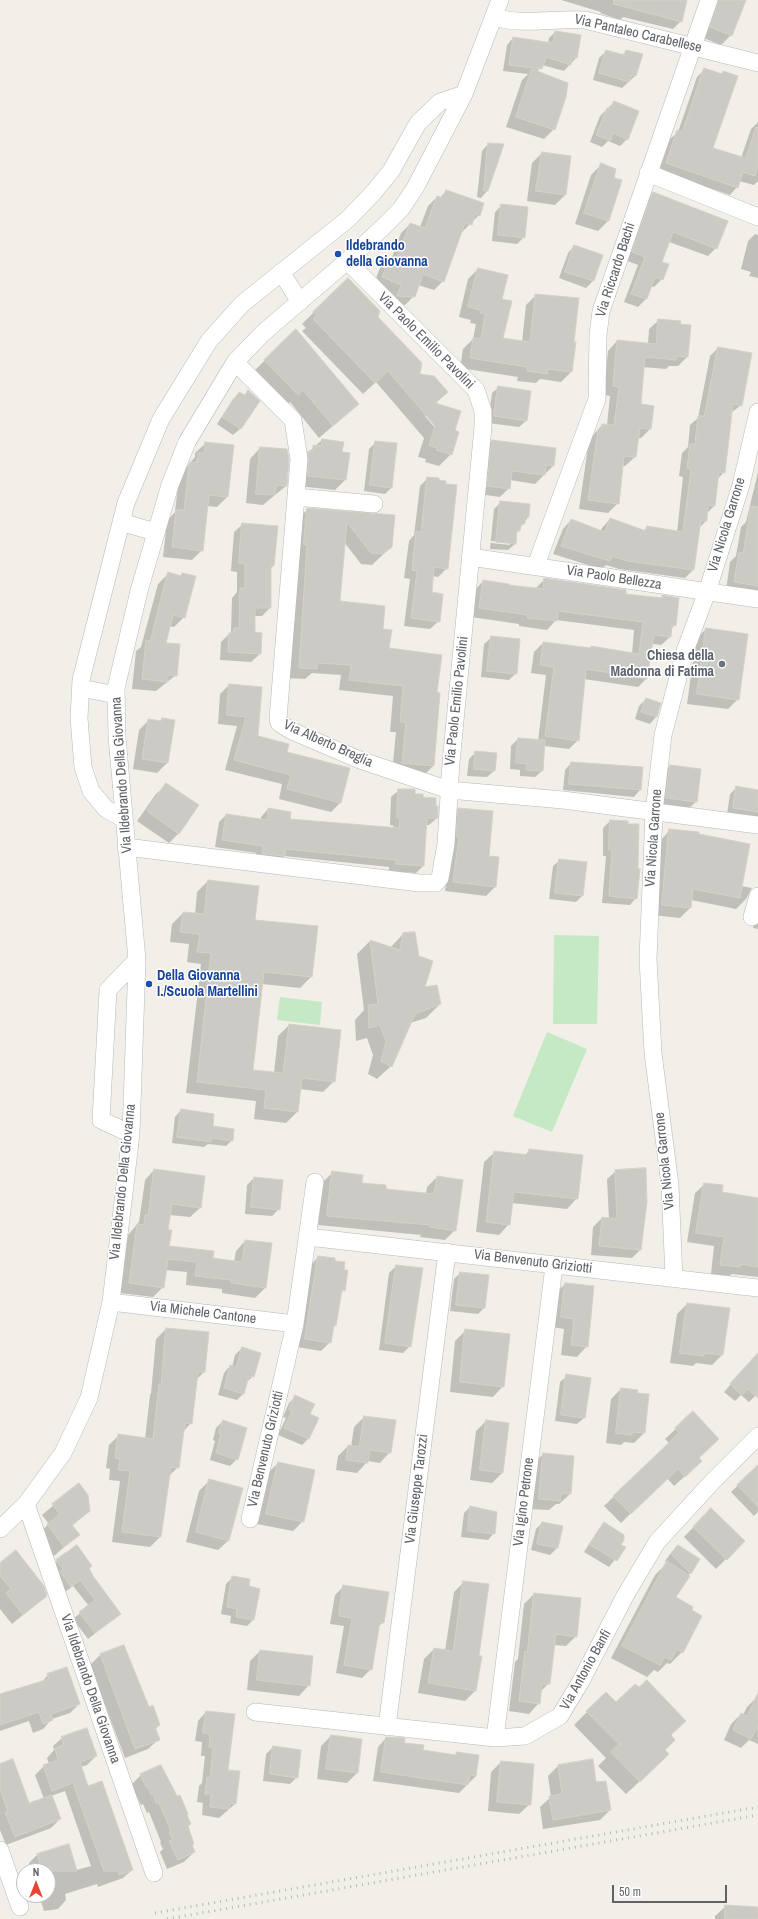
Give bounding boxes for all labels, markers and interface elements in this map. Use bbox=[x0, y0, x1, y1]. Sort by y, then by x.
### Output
street label: Via Pantaleo Carabellese bbox=[573, 11, 703, 57]
street label: Via Riccardo Bachi bbox=[593, 220, 639, 320]
place label: Ildebrando della Giovanna bbox=[346, 238, 428, 270]
marker: Ildebrando della Giovanna bbox=[333, 249, 343, 259]
street label: Via Paolo Emilio Pavolini bbox=[374, 289, 478, 393]
street label: Via Nicola Garrone bbox=[705, 476, 749, 574]
street label: Via Paolo Bellezza bbox=[565, 562, 663, 594]
street label: Via Paolo Emilio Pavolini bbox=[442, 635, 472, 767]
place label: Chiesa della Madonna di Fatima bbox=[611, 648, 714, 680]
marker: Chiesa della Madonna di Fatima bbox=[717, 659, 727, 669]
street label: Via Ildebrando Della Giovanna bbox=[108, 696, 136, 854]
street label: Via Alberto Breglia bbox=[281, 717, 375, 771]
street label: Via Nicola Garrone bbox=[642, 788, 666, 888]
place label: Della Giovanna I./Scuola Martellini bbox=[157, 968, 258, 1000]
marker: Della Giovanna I./Scuola Martellini bbox=[144, 979, 154, 989]
street label: Via Ildebrando Della Giovanna bbox=[106, 1103, 140, 1261]
street label: Via Nicola Garrone bbox=[652, 1111, 678, 1211]
street label: Via Benvenuto Griziotti bbox=[473, 1246, 593, 1278]
street label: Via Michele Cantone bbox=[149, 1298, 257, 1328]
street label: Via Benvenuto Griziotti bbox=[244, 1389, 288, 1509]
street label: Via Giuseppe Tarozzi bbox=[402, 1433, 432, 1545]
street label: Via Igino Petrone bbox=[510, 1457, 538, 1547]
street label: Via Ildebrando Della Giovanna bbox=[57, 1612, 123, 1766]
street label: Via Antonio Banfi bbox=[557, 1627, 615, 1713]
north arrow bbox=[16, 1863, 56, 1903]
text: N bbox=[33, 1865, 39, 1879]
scale bar bbox=[614, 1877, 729, 1903]
text: 50 m bbox=[619, 1884, 641, 1900]

